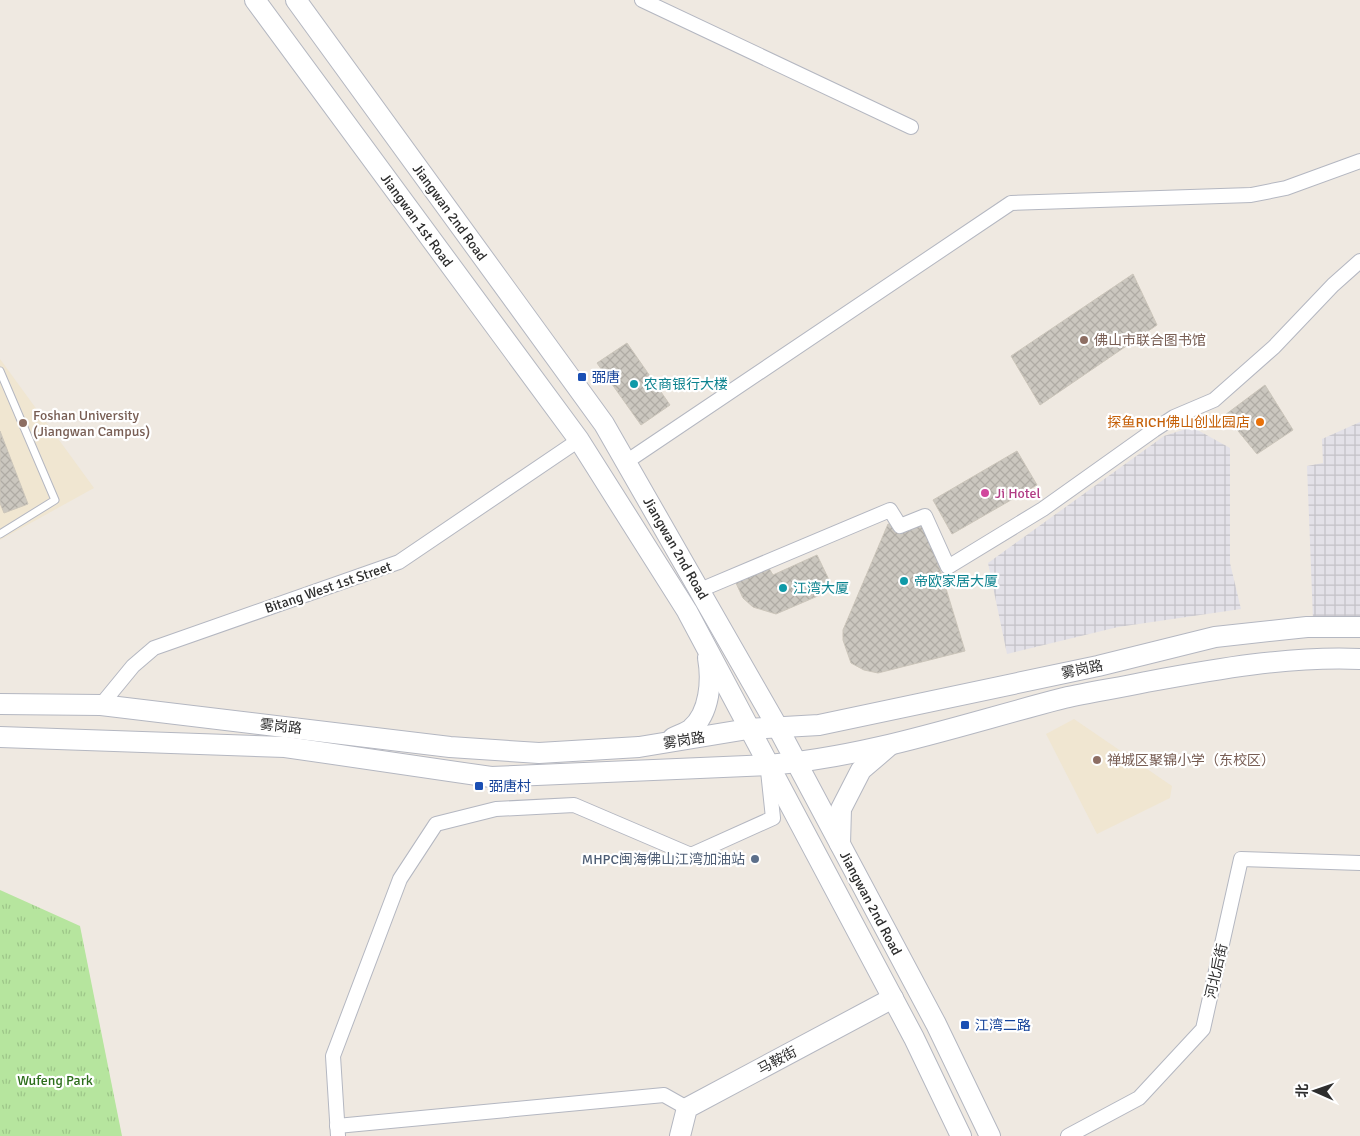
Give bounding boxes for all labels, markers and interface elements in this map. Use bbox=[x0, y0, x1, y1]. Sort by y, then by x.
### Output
street label: Jiangwan 2nd Road bbox=[409, 161, 490, 264]
street label: Jiangwan 1st Road bbox=[377, 170, 456, 270]
place label: 佛山市联合图书馆 bbox=[1094, 332, 1206, 349]
marker: 佛山市联合图书馆 bbox=[1078, 334, 1090, 346]
place label: 弼唐 bbox=[592, 369, 620, 386]
marker: 弼唐 bbox=[576, 371, 588, 383]
place label: 农商银行大楼 bbox=[644, 376, 728, 393]
marker: 农商银行大楼 bbox=[628, 378, 640, 390]
place label: Foshan University (Jiangwan Campus) bbox=[33, 407, 150, 440]
place label: 探鱼RICH佛山创业园店 bbox=[1108, 414, 1250, 431]
marker: 探鱼RICH佛山创业园店 bbox=[1254, 416, 1266, 428]
marker: Foshan University (Jiangwan Campus) bbox=[17, 417, 29, 429]
place label: Ji Hotel bbox=[995, 485, 1041, 502]
marker: Ji Hotel bbox=[979, 487, 991, 499]
street label: Jiangwan 2nd Road bbox=[639, 494, 712, 603]
street label: Bitang West 1st Street bbox=[263, 558, 394, 617]
place label: 帝欧家居大厦 bbox=[914, 573, 998, 590]
marker: 帝欧家居大厦 bbox=[898, 575, 910, 587]
place label: 江湾大厦 bbox=[793, 580, 849, 597]
marker: 江湾大厦 bbox=[777, 582, 789, 594]
street label: 雾岗路 bbox=[1060, 657, 1104, 682]
street label: 雾岗路 bbox=[259, 716, 303, 737]
street label: 雾岗路 bbox=[662, 729, 706, 752]
place label: 禅城区聚锦小学（东校区） bbox=[1107, 752, 1275, 769]
marker: 禅城区聚锦小学（东校区） bbox=[1091, 754, 1103, 766]
place label: 弼唐村 bbox=[489, 778, 531, 795]
marker: 弼唐村 bbox=[473, 780, 485, 792]
street label: Jiangwan 2nd Road bbox=[836, 848, 905, 958]
place label: MHPC闽海佛山江湾加油站 bbox=[582, 851, 745, 868]
marker: MHPC闽海佛山江湾加油站 bbox=[749, 853, 761, 865]
street label: 河北后街 bbox=[1202, 942, 1231, 1000]
place label: 江湾二路 bbox=[975, 1017, 1031, 1034]
marker: 江湾二路 bbox=[959, 1019, 971, 1031]
street label: 马鞍街 bbox=[755, 1043, 800, 1078]
north arrow bbox=[1290, 1066, 1340, 1116]
park label: Wufeng Park bbox=[17, 1072, 93, 1089]
text: 北 bbox=[1294, 1083, 1311, 1098]

